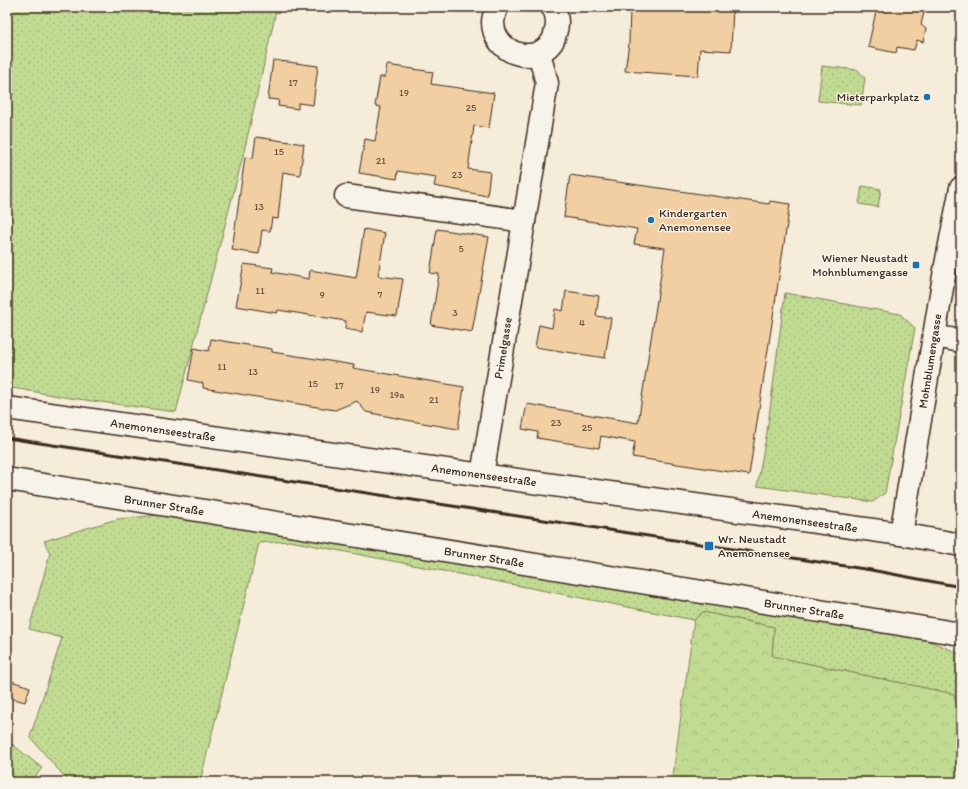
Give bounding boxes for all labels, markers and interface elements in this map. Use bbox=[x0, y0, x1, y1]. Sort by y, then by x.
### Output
house number: 17 bbox=[288, 76, 298, 89]
house number: 19 bbox=[399, 86, 409, 99]
place label: Mieterparkplatz bbox=[837, 90, 919, 104]
marker: Mieterparkplatz bbox=[922, 92, 932, 102]
house number: 25 bbox=[466, 101, 476, 114]
house number: 15 bbox=[274, 145, 284, 158]
house number: 21 bbox=[376, 154, 386, 167]
house number: 23 bbox=[452, 168, 463, 181]
house number: 13 bbox=[254, 200, 265, 213]
place label: Kindergarten Anemonensee bbox=[659, 206, 731, 234]
marker: Kindergarten Anemonensee bbox=[646, 215, 656, 225]
house number: 5 bbox=[458, 242, 464, 255]
place label: Wiener Neustadt Mohnblumengasse bbox=[812, 251, 908, 279]
marker: Wiener Neustadt Mohnblumengasse bbox=[911, 260, 921, 270]
house number: 11 bbox=[255, 284, 265, 297]
house number: 9 bbox=[319, 288, 325, 301]
house number: 7 bbox=[378, 288, 383, 301]
house number: 3 bbox=[452, 306, 458, 319]
street label: Mohnblumengasse bbox=[916, 312, 944, 409]
street label: Primelgasse bbox=[491, 316, 515, 380]
house number: 4 bbox=[579, 316, 585, 329]
house number: 11 bbox=[217, 360, 227, 373]
house number: 13 bbox=[248, 365, 259, 378]
house number: 15 bbox=[308, 377, 318, 390]
house number: 17 bbox=[334, 379, 344, 392]
house number: 19 bbox=[370, 383, 380, 396]
house number: 19a bbox=[389, 388, 405, 401]
house number: 21 bbox=[429, 393, 439, 406]
street label: Anemonenseestraße bbox=[110, 416, 217, 444]
house number: 23 bbox=[551, 416, 562, 429]
house number: 25 bbox=[582, 421, 592, 434]
street label: Anemonenseestraße bbox=[431, 461, 538, 489]
street label: Brunner Straße bbox=[123, 492, 205, 518]
street label: Anemonenseestraße bbox=[752, 507, 859, 535]
place label: Wr. Neustadt Anemonensee bbox=[718, 532, 790, 560]
marker: Wr. Neustadt Anemonensee bbox=[703, 540, 715, 552]
street label: Brunner Straße bbox=[443, 544, 525, 570]
street label: Brunner Straße bbox=[763, 596, 845, 622]

